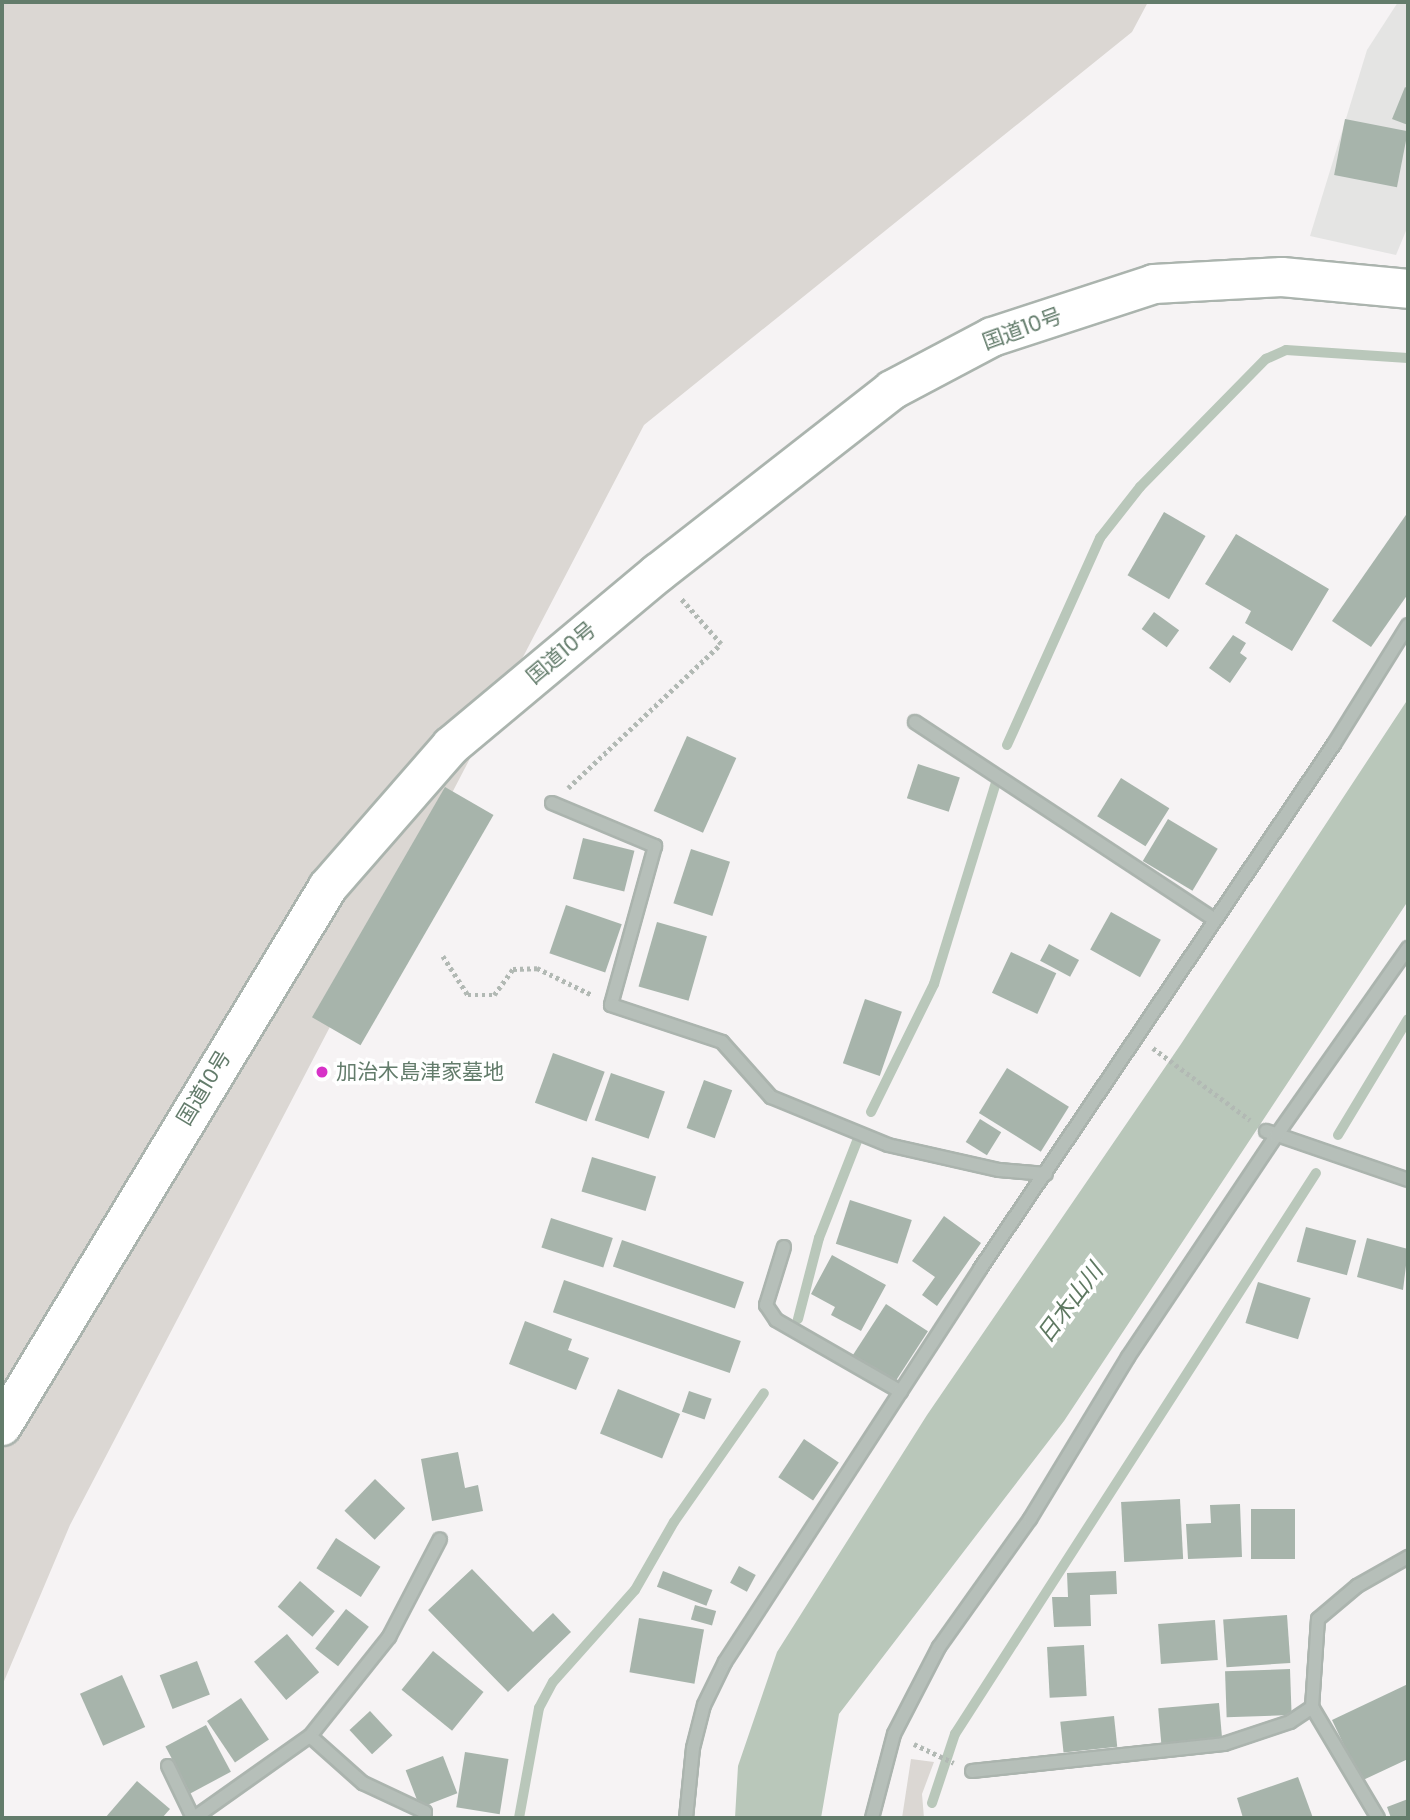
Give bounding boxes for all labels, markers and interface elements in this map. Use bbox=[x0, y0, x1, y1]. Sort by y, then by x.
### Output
street label: 国道10号 bbox=[979, 303, 1065, 355]
street label: 国道10号 bbox=[521, 617, 601, 689]
street label: 国道10号 bbox=[172, 1046, 236, 1130]
place label: 加治木島津家墓地 bbox=[336, 1059, 504, 1085]
marker: 加治木島津家墓地 bbox=[314, 1064, 330, 1080]
water label: 日木山川 bbox=[1031, 1258, 1109, 1348]

